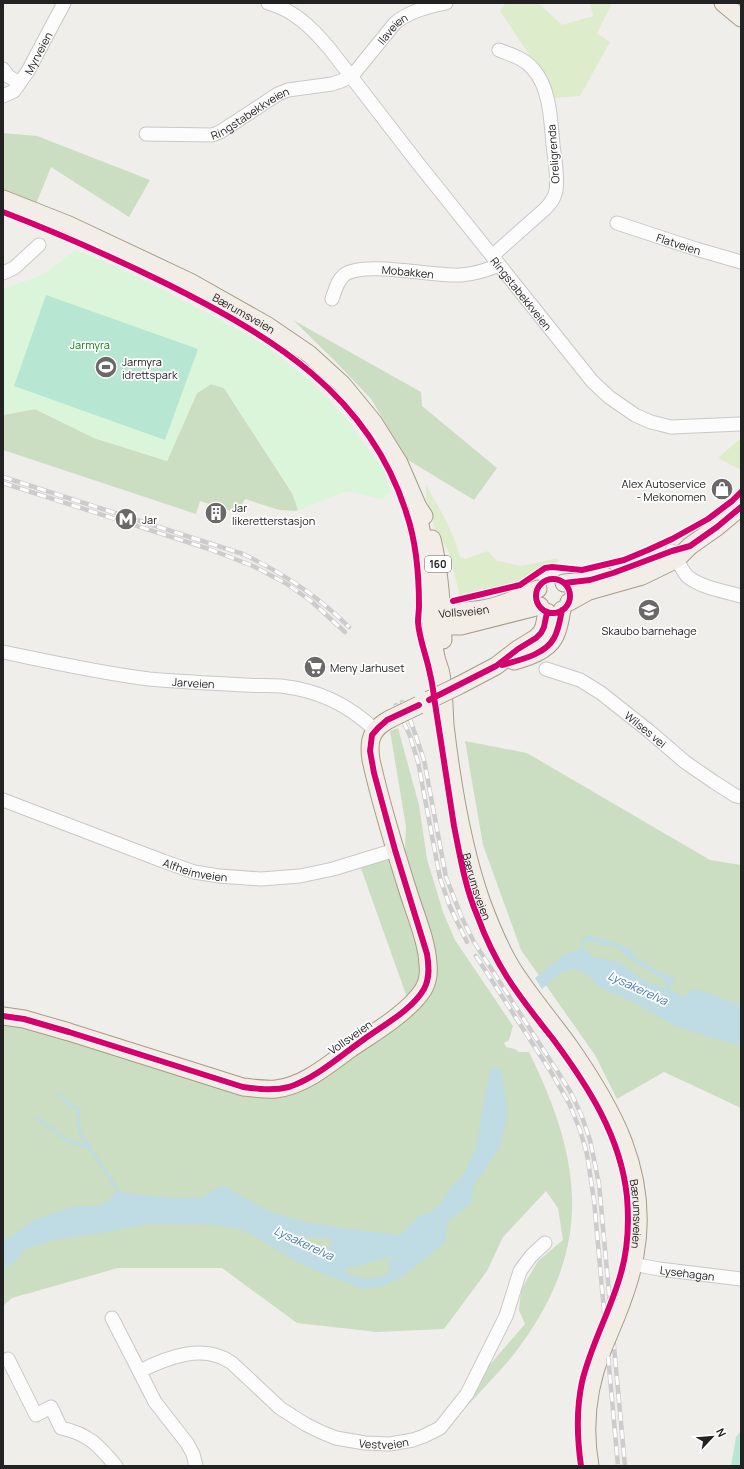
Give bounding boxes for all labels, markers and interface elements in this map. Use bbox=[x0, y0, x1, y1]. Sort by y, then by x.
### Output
street label: Ilaveien bbox=[373, 9, 410, 47]
street label: Myrveien bbox=[20, 29, 55, 77]
street label: Ringstabekkveien bbox=[208, 83, 291, 142]
street label: Oreligrenda bbox=[543, 124, 563, 184]
street label: Flatveien bbox=[655, 229, 703, 258]
street label: Ringstabekkveien bbox=[488, 253, 556, 333]
street label: Mobakken bbox=[381, 261, 434, 281]
street label: Bærumsveien bbox=[210, 289, 279, 336]
park label: Jarmyra bbox=[70, 337, 110, 352]
sports icon: Jarmyra idrettspark bbox=[93, 354, 119, 380]
place label: Jarmyra idrettspark bbox=[122, 354, 178, 382]
place label: Alex Autoservice - Mekonomen bbox=[621, 476, 707, 504]
shop icon: Alex Autoservice - Mekonomen bbox=[709, 476, 735, 502]
building icon: Jar likeretterstasjon bbox=[203, 500, 229, 526]
place label: Jar likeretterstasjon bbox=[232, 500, 315, 528]
metro station icon: Jar bbox=[113, 506, 139, 532]
place label: Jar bbox=[142, 512, 157, 527]
road number: 160 bbox=[425, 556, 451, 572]
school or university icon: Skaubo barnehage bbox=[636, 597, 662, 623]
street label: Vollsveien bbox=[437, 600, 490, 621]
place label: Skaubo barnehage bbox=[601, 623, 697, 638]
supermarket icon: Meny Jarhuset bbox=[302, 654, 328, 680]
place label: Meny Jarhuset bbox=[330, 660, 405, 675]
street label: Jarveien bbox=[171, 673, 215, 691]
street label: Wilses vei bbox=[622, 707, 670, 751]
street label: Bærumsveien bbox=[460, 851, 495, 922]
street label: Alfheimveien bbox=[161, 854, 228, 884]
water label: Lysakerelva bbox=[605, 967, 672, 1010]
street label: Vollsveien bbox=[325, 1016, 375, 1058]
street label: Bærumsveien bbox=[627, 1178, 646, 1250]
water label: Lysakerelva bbox=[271, 1222, 338, 1265]
street label: Lysehagan bbox=[659, 1262, 716, 1283]
north arrow bbox=[692, 1417, 732, 1457]
text: N bbox=[713, 1426, 730, 1439]
street label: Vestveien bbox=[358, 1433, 410, 1452]

